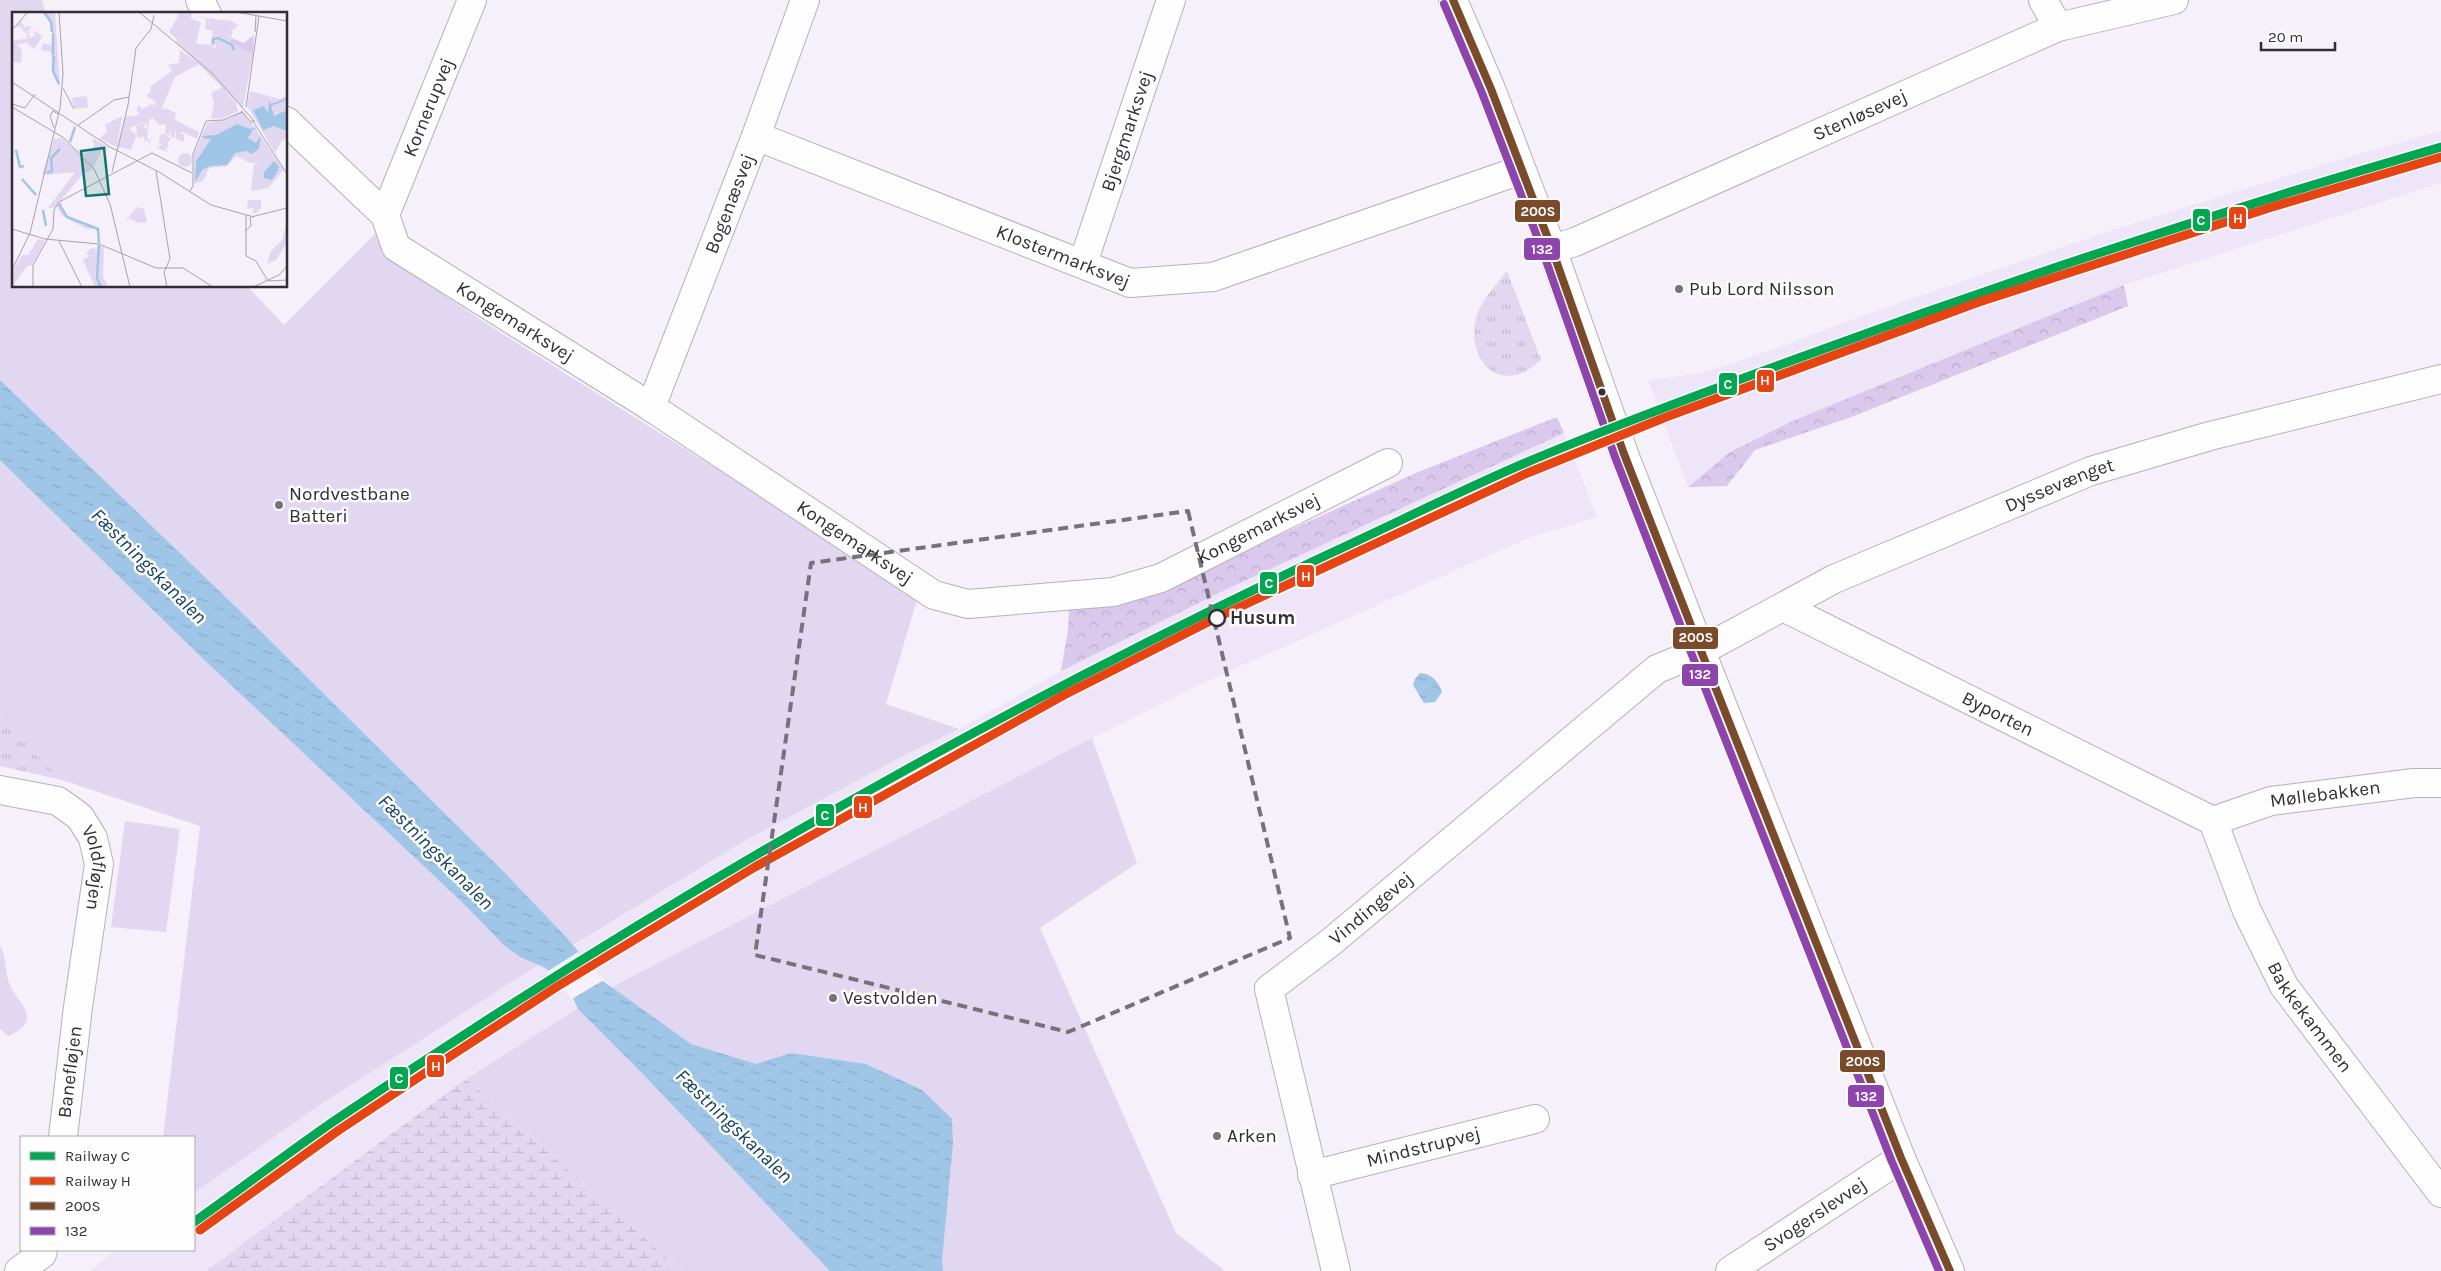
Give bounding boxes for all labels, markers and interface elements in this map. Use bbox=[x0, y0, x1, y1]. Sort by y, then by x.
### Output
inset map bbox=[12, 12, 288, 288]
scale bar bbox=[2261, 20, 2335, 52]
text: 20 m bbox=[2268, 28, 2303, 46]
street label: Kornerupvej bbox=[399, 55, 458, 160]
street label: Bjergmarksvej bbox=[1097, 68, 1158, 194]
street label: Stenløsevej bbox=[1810, 85, 1910, 146]
street label: Bogenæsvej bbox=[700, 151, 759, 257]
line badge: 200S bbox=[1514, 199, 1561, 223]
text: 200S bbox=[1520, 203, 1556, 220]
line badge: H bbox=[2228, 206, 2247, 230]
line badge: C bbox=[2192, 208, 2211, 232]
text: H bbox=[2233, 210, 2243, 227]
text: C bbox=[2197, 212, 2206, 229]
street label: Klostermarksvej bbox=[993, 220, 1133, 293]
line badge: 132 bbox=[1523, 237, 1561, 261]
text: 132 bbox=[1531, 241, 1553, 258]
street label: Kongemarksvej bbox=[452, 277, 578, 367]
place label: Pub Lord Nilsson bbox=[1689, 278, 1835, 300]
marker: Pub Lord Nilsson bbox=[1673, 283, 1685, 295]
line badge: H bbox=[1756, 369, 1775, 393]
line badge: C bbox=[1718, 372, 1738, 396]
text: H bbox=[1760, 372, 1770, 389]
text: C bbox=[1724, 376, 1733, 393]
unlabelled marker bbox=[1597, 387, 1607, 397]
street label: Dyssevænget bbox=[2002, 454, 2117, 517]
place label: Nordvestbane Batteri bbox=[289, 483, 410, 527]
street label: Kongemarksvej bbox=[1193, 488, 1324, 569]
street label: Kongemarksvej bbox=[792, 496, 917, 589]
marker: Nordvestbane Batteri bbox=[273, 499, 285, 511]
water label: Fæstningskanalen bbox=[87, 504, 211, 628]
line badge: H bbox=[1296, 564, 1315, 588]
text: H bbox=[1301, 568, 1311, 585]
line badge: C bbox=[1259, 571, 1278, 595]
text: C bbox=[1265, 575, 1274, 592]
place label: Husum bbox=[1230, 607, 1295, 629]
marker: Husum bbox=[1208, 609, 1226, 627]
line badge: 200S bbox=[1672, 626, 1719, 650]
text: 200S bbox=[1678, 629, 1714, 646]
line badge: 132 bbox=[1681, 663, 1719, 687]
text: 132 bbox=[1689, 666, 1711, 683]
street label: Byporten bbox=[1958, 687, 2037, 741]
street label: Møllebakken bbox=[2269, 776, 2382, 812]
water label: Fæstningskanalen bbox=[374, 790, 498, 914]
line badge: H bbox=[853, 795, 873, 819]
text: H bbox=[858, 799, 868, 816]
line badge: C bbox=[815, 803, 835, 827]
text: C bbox=[821, 807, 830, 824]
street label: Voldfløjen bbox=[77, 821, 110, 912]
street label: Vindingevej bbox=[1325, 867, 1417, 950]
street label: Bakkekammen bbox=[2263, 958, 2357, 1077]
place label: Vestvolden bbox=[843, 987, 938, 1009]
marker: Vestvolden bbox=[827, 992, 839, 1004]
street label: Banefløjen bbox=[53, 1025, 87, 1119]
line badge: 200S bbox=[1839, 1049, 1886, 1073]
text: 200S bbox=[1845, 1053, 1881, 1070]
line badge: H bbox=[426, 1054, 445, 1078]
text: H bbox=[431, 1058, 441, 1075]
water label: Fæstningskanalen bbox=[671, 1064, 797, 1188]
line badge: C bbox=[389, 1066, 409, 1090]
text: C bbox=[395, 1070, 404, 1087]
line badge: 132 bbox=[1847, 1084, 1885, 1108]
text: 132 bbox=[1855, 1088, 1877, 1105]
street label: Mindstrupvej bbox=[1364, 1122, 1483, 1172]
place label: Arken bbox=[1227, 1125, 1277, 1147]
marker: Arken bbox=[1211, 1130, 1223, 1142]
legend bbox=[20, 1136, 195, 1251]
text: Railway C bbox=[65, 1147, 130, 1165]
text: Railway H bbox=[65, 1172, 131, 1190]
street label: Svogerslevvej bbox=[1759, 1173, 1871, 1257]
text: 200S bbox=[65, 1197, 101, 1215]
text: 132 bbox=[65, 1222, 88, 1240]

